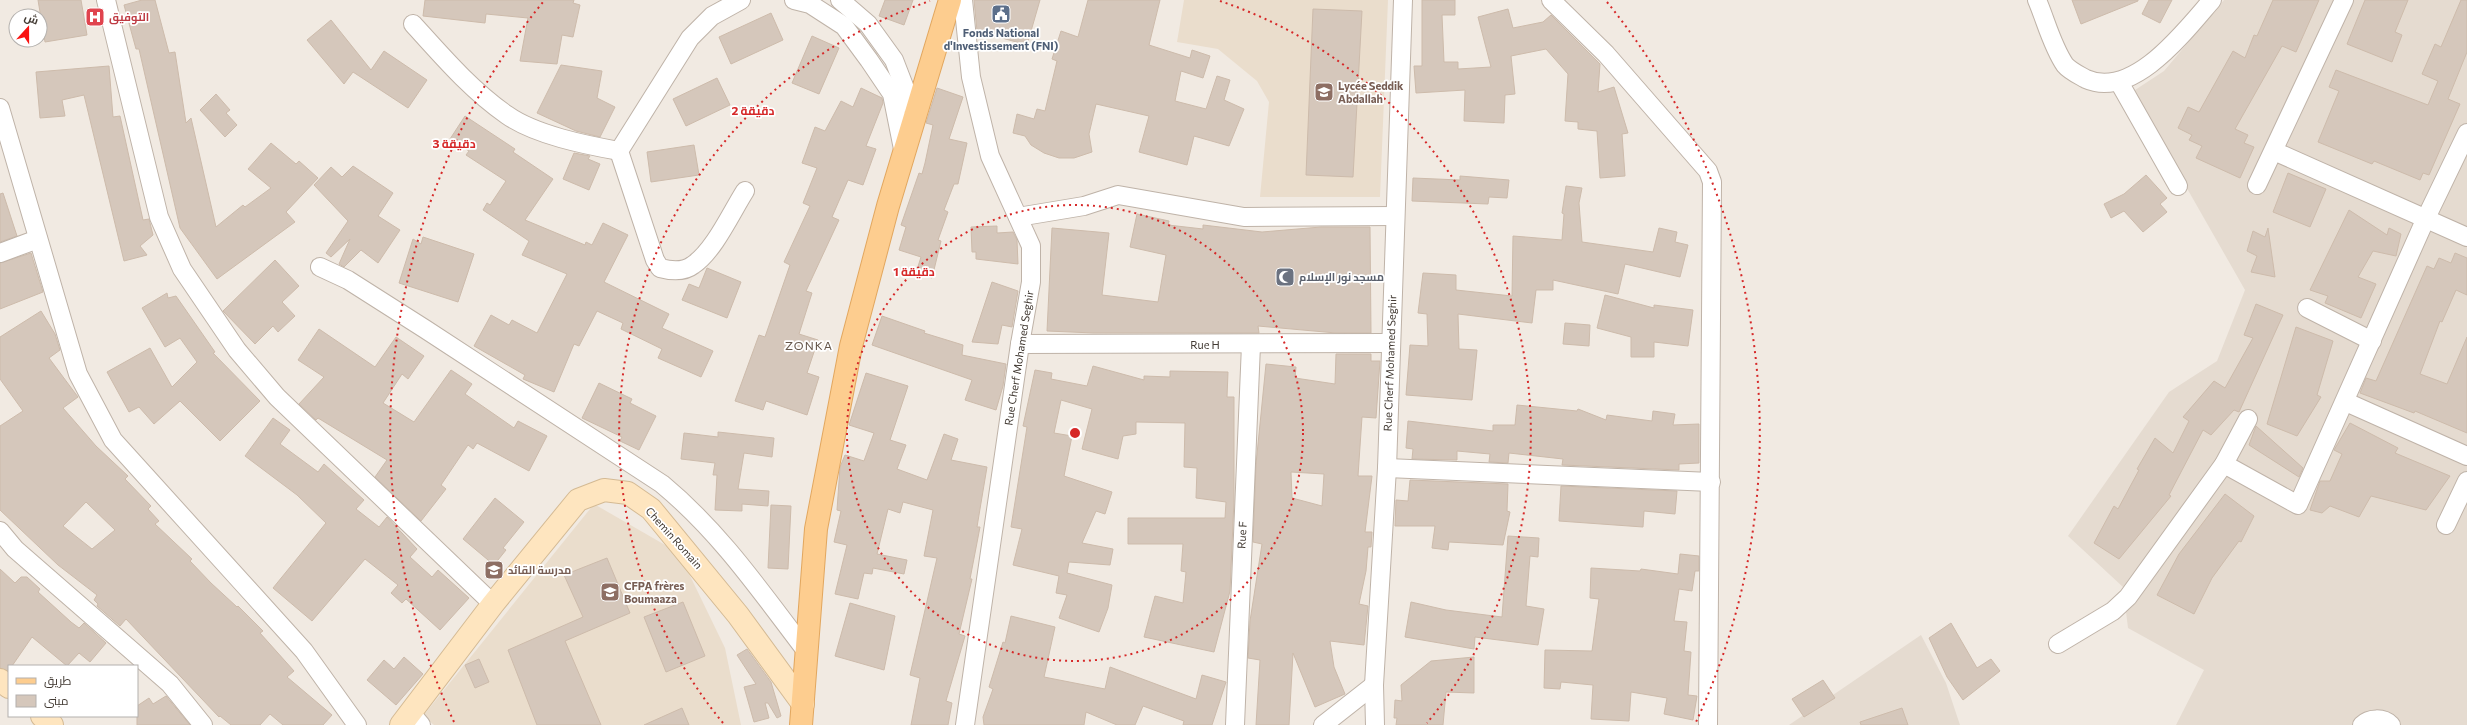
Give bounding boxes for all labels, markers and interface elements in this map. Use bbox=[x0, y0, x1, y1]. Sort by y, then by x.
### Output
public building icon: Fonds National d'Investissement (FNI) bbox=[990, 3, 1012, 25]
hospital icon: التوفيق bbox=[84, 6, 106, 28]
north arrow bbox=[8, 8, 48, 48]
text: ش bbox=[22, 10, 41, 28]
place label: التوفيق bbox=[109, 10, 149, 25]
place label: Fonds National d'Investissement (FNI) bbox=[944, 26, 1059, 52]
place label: Lycée Seddik Abdallah bbox=[1338, 79, 1404, 105]
school or university icon: Lycée Seddik Abdallah bbox=[1313, 81, 1335, 103]
text: 2 دقيقة bbox=[731, 103, 775, 118]
text: 3 دقيقة bbox=[432, 136, 476, 151]
text: 1 دقيقة bbox=[893, 264, 935, 279]
mosque icon: مسجد نور الإسلام bbox=[1274, 266, 1296, 288]
place label: مسجد نور الإسلام bbox=[1299, 270, 1384, 285]
street label: Rue Cherf Mohamed Seghir bbox=[1001, 289, 1036, 426]
street label: Rue Cherf Mohamed Seghir bbox=[1381, 294, 1398, 431]
district label: ZONKA bbox=[785, 338, 833, 352]
street label: Rue H bbox=[1190, 338, 1220, 351]
centre of rings bbox=[1068, 426, 1082, 440]
street label: Chemin Romain bbox=[643, 504, 705, 571]
street label: Rue F bbox=[1234, 521, 1249, 549]
school or university icon: مدرسة القائد bbox=[483, 559, 505, 581]
place label: مدرسة القائد bbox=[508, 563, 571, 577]
place label: CFPA frères Boumaaza bbox=[624, 579, 684, 605]
school or university icon: CFPA frères Boumaaza bbox=[599, 581, 621, 603]
legend bbox=[8, 665, 138, 717]
text: طريق bbox=[44, 673, 72, 688]
text: مبنى bbox=[44, 693, 69, 708]

